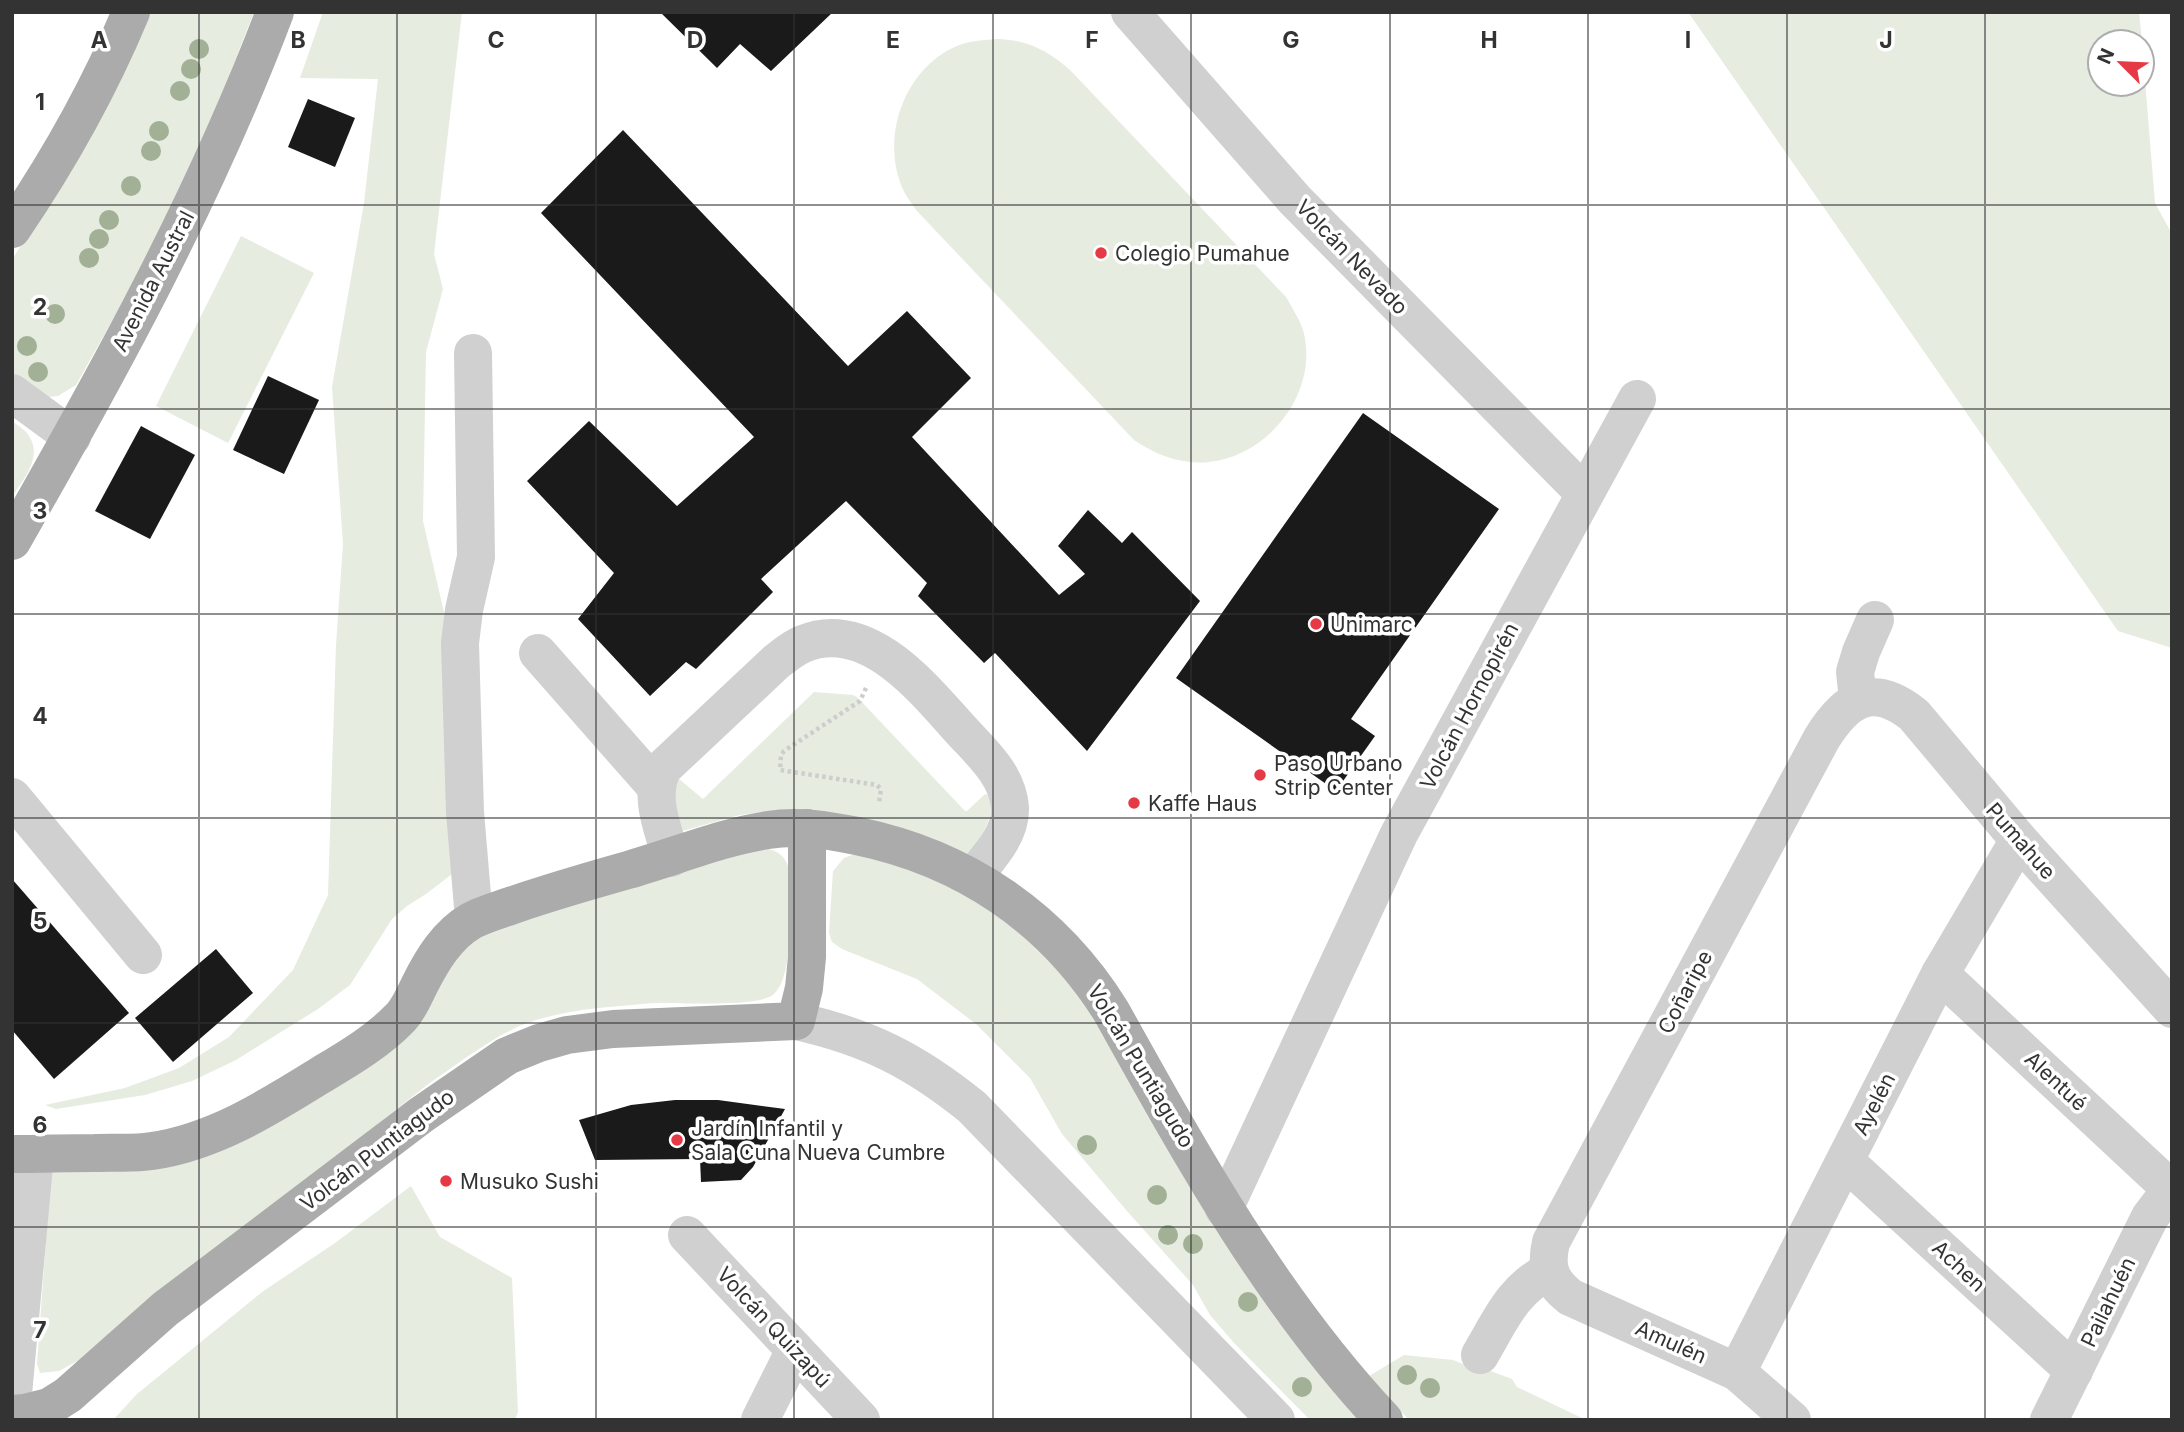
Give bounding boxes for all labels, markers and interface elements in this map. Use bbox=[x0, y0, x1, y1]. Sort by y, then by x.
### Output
text: A bbox=[90, 26, 108, 54]
text: B bbox=[290, 26, 306, 54]
text: C bbox=[487, 26, 505, 54]
text: D bbox=[687, 26, 703, 54]
text: E bbox=[886, 26, 900, 54]
text: F bbox=[1085, 26, 1099, 54]
text: G bbox=[1282, 26, 1300, 54]
text: H bbox=[1480, 26, 1498, 54]
text: I bbox=[1685, 26, 1691, 54]
text: J bbox=[1879, 26, 1893, 54]
north arrow bbox=[2086, 28, 2156, 98]
text: N bbox=[2092, 45, 2119, 68]
text: 1 bbox=[35, 88, 45, 116]
street label: Volcán Nevado bbox=[1291, 194, 1413, 320]
street label: Avenida Austral bbox=[107, 207, 199, 355]
place label: Colegio Pumahue bbox=[1115, 241, 1290, 266]
marker: Colegio Pumahue bbox=[1093, 245, 1109, 261]
text: 2 bbox=[33, 293, 47, 321]
text: 3 bbox=[33, 497, 47, 525]
place label: Unimarc bbox=[1330, 612, 1413, 637]
marker: Unimarc bbox=[1308, 616, 1324, 632]
street label: Volcán Hornopirén bbox=[1415, 618, 1523, 794]
text: 4 bbox=[32, 702, 48, 730]
place label: Paso Urbano Strip Center bbox=[1274, 751, 1403, 800]
marker: Paso Urbano Strip Center bbox=[1252, 767, 1268, 783]
place label: Kaffe Haus bbox=[1148, 791, 1257, 816]
marker: Kaffe Haus bbox=[1126, 795, 1142, 811]
street label: Pumahue bbox=[1981, 798, 2061, 884]
text: 5 bbox=[33, 907, 47, 935]
street label: Coñaripe bbox=[1653, 946, 1717, 1038]
street label: Volcán Puntiagudo bbox=[1082, 980, 1200, 1152]
street label: Alentué bbox=[2020, 1046, 2092, 1116]
street label: Ayelén bbox=[1848, 1069, 1900, 1139]
street label: Volcán Puntiagudo bbox=[295, 1084, 459, 1216]
text: 6 bbox=[33, 1111, 47, 1139]
place label: Jardín Infantil y Sala Cuna Nueva Cumbre bbox=[691, 1116, 945, 1165]
marker: Jardín Infantil y Sala Cuna Nueva Cumbre bbox=[669, 1132, 685, 1148]
place label: Musuko Sushi bbox=[460, 1169, 599, 1194]
marker: Musuko Sushi bbox=[438, 1173, 454, 1189]
street label: Achen bbox=[1927, 1235, 1991, 1297]
street label: Pailahuén bbox=[2076, 1253, 2140, 1351]
street label: Volcán Quizapú bbox=[712, 1262, 836, 1392]
street label: Amulén bbox=[1632, 1315, 1710, 1369]
text: 7 bbox=[33, 1316, 47, 1344]

